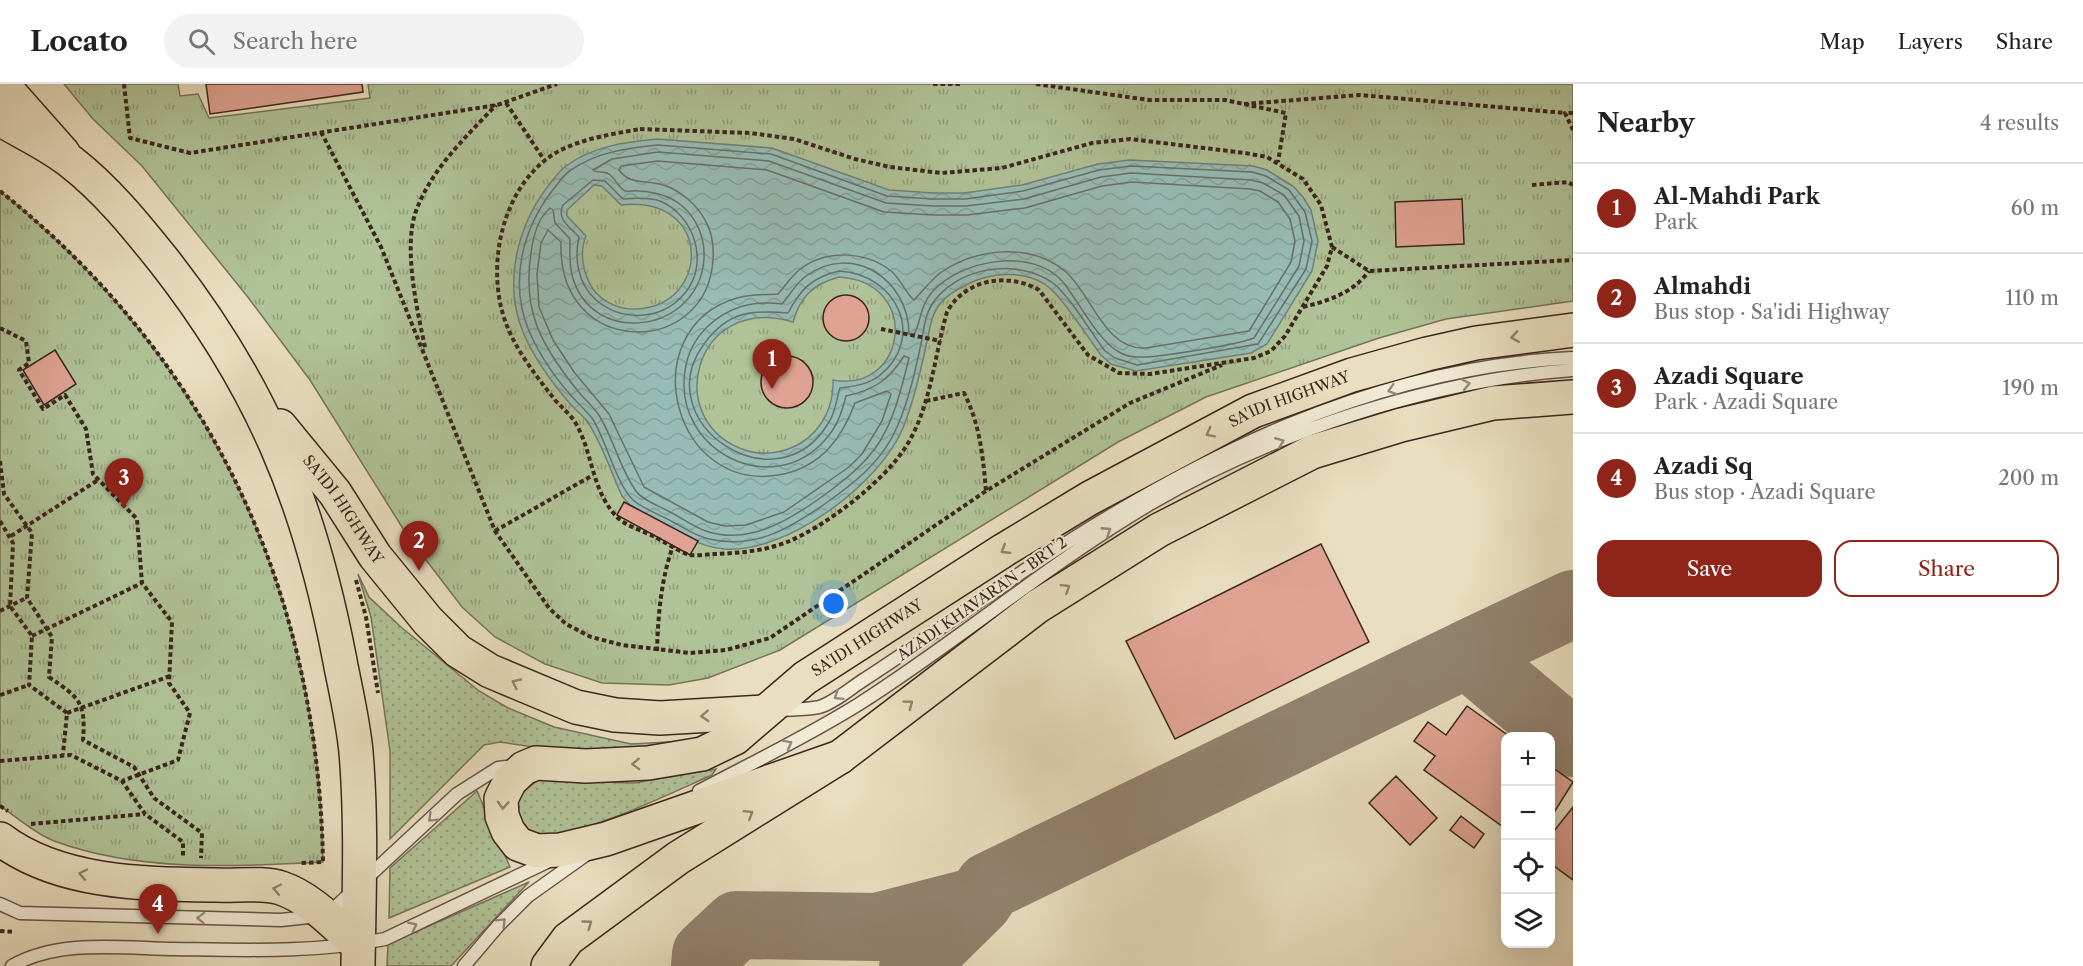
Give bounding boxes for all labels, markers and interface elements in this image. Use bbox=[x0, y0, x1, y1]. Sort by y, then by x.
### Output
search box bbox=[164, 14, 584, 68]
text: Locato bbox=[30, 24, 128, 58]
icon: search bbox=[185, 25, 218, 58]
text: Search here bbox=[233, 28, 358, 55]
text: Map bbox=[1820, 29, 1865, 54]
text: Layers bbox=[1898, 29, 1963, 54]
text: Share bbox=[1996, 29, 2053, 54]
text: Nearby bbox=[1597, 107, 1695, 139]
text: 4 results bbox=[1980, 111, 2059, 135]
text: Al-Mahdi Park bbox=[1654, 183, 1820, 210]
text: 1 bbox=[1612, 196, 1621, 220]
text: 60 m bbox=[2011, 196, 2059, 220]
text: Park bbox=[1654, 210, 1697, 234]
text: Almahdi bbox=[1654, 273, 1751, 300]
text: 2 bbox=[1611, 286, 1622, 310]
text: 110 m bbox=[2006, 286, 2059, 310]
text: Bus stop · Sa'idi Highway bbox=[1654, 300, 1890, 324]
one-way arrow bbox=[1510, 330, 1520, 343]
pin: 1 bbox=[752, 340, 792, 389]
text: Azadi Square bbox=[1654, 363, 1804, 390]
street label: SA'IDI HIGHWAY bbox=[1225, 366, 1353, 431]
text: 3 bbox=[1611, 376, 1622, 400]
text: 190 m bbox=[2002, 376, 2059, 400]
one-way arrow bbox=[1461, 378, 1471, 391]
one-way arrow bbox=[1387, 383, 1398, 395]
text: Park · Azadi Square bbox=[1654, 390, 1838, 414]
one-way arrow bbox=[1206, 426, 1217, 437]
one-way arrow bbox=[1274, 437, 1285, 449]
street label: SA'IDI HIGHWAY bbox=[299, 451, 388, 568]
text: Azadi Sq bbox=[1654, 453, 1753, 480]
pin: 3 bbox=[104, 458, 144, 508]
text: 4 bbox=[1611, 466, 1622, 490]
text: 200 m bbox=[1998, 466, 2059, 490]
text: Bus stop · Azadi Square bbox=[1654, 480, 1876, 504]
pin: 2 bbox=[400, 522, 438, 571]
one-way arrow bbox=[1101, 528, 1112, 539]
street label: AZADI KHAVARAN - BRT 2 bbox=[892, 533, 1070, 665]
button: Save bbox=[1597, 540, 1822, 597]
button: Share bbox=[1834, 540, 2059, 597]
one-way arrow bbox=[1000, 543, 1011, 554]
one-way arrow bbox=[1060, 584, 1070, 596]
your location bbox=[819, 589, 848, 618]
street label: SA'IDI HIGHWAY bbox=[808, 595, 926, 680]
one-way arrow bbox=[511, 678, 522, 690]
one-way arrow bbox=[834, 688, 844, 700]
one-way arrow bbox=[903, 701, 914, 712]
one-way arrow bbox=[701, 709, 710, 722]
map controls bbox=[1501, 732, 1555, 948]
button: + bbox=[1501, 732, 1555, 786]
one-way arrow bbox=[782, 740, 792, 751]
one-way arrow bbox=[631, 757, 640, 770]
button: − bbox=[1501, 786, 1555, 840]
one-way arrow bbox=[496, 801, 509, 810]
one-way arrow bbox=[743, 810, 753, 822]
one-way arrow bbox=[429, 811, 439, 822]
button: locate bbox=[1501, 840, 1555, 894]
one-way arrow bbox=[78, 868, 88, 881]
one-way arrow bbox=[272, 883, 282, 896]
pin: 4 bbox=[138, 884, 178, 934]
button: layers bbox=[1501, 894, 1555, 948]
one-way arrow bbox=[197, 912, 206, 924]
one-way arrow bbox=[495, 918, 506, 929]
one-way arrow bbox=[407, 921, 418, 933]
one-way arrow bbox=[581, 921, 592, 932]

